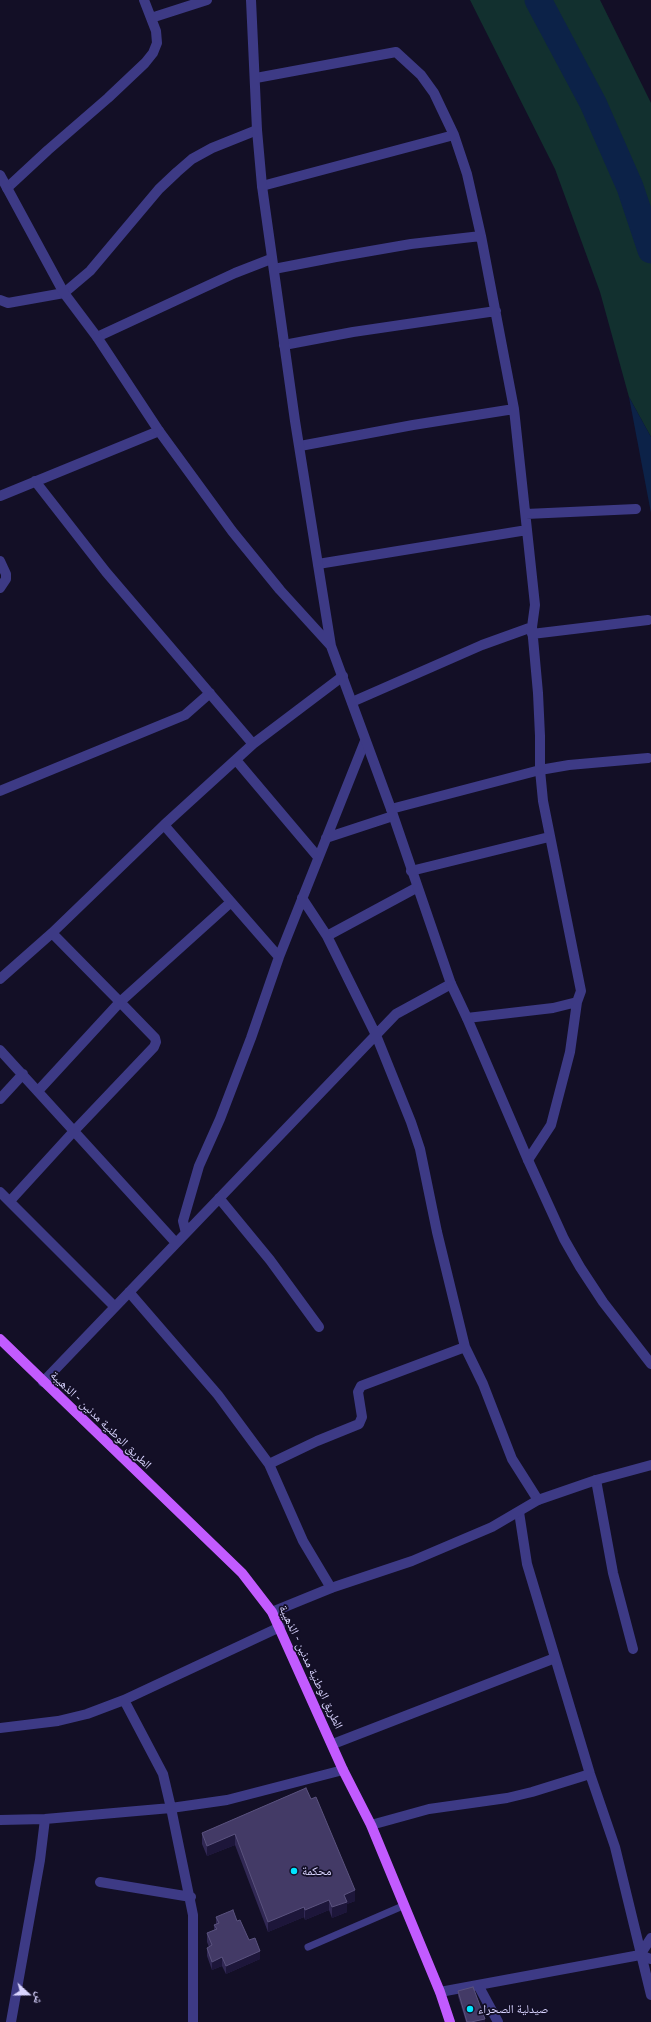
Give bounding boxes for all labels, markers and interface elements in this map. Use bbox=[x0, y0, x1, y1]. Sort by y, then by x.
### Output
street label: الطريق الوطنية مدنين - الذهيبة bbox=[48, 1368, 154, 1472]
street label: الطريق الوطنية مدنين - الذهيبة bbox=[276, 1603, 346, 1731]
place label: محكمة bbox=[302, 1864, 331, 1878]
marker: محكمة bbox=[289, 1866, 299, 1876]
north arrow bbox=[8, 1974, 48, 2014]
text: ش bbox=[32, 1991, 48, 2006]
place label: صيدلية الصحراء bbox=[478, 2002, 548, 2016]
marker: صيدلية الصحراء bbox=[465, 2004, 475, 2014]

